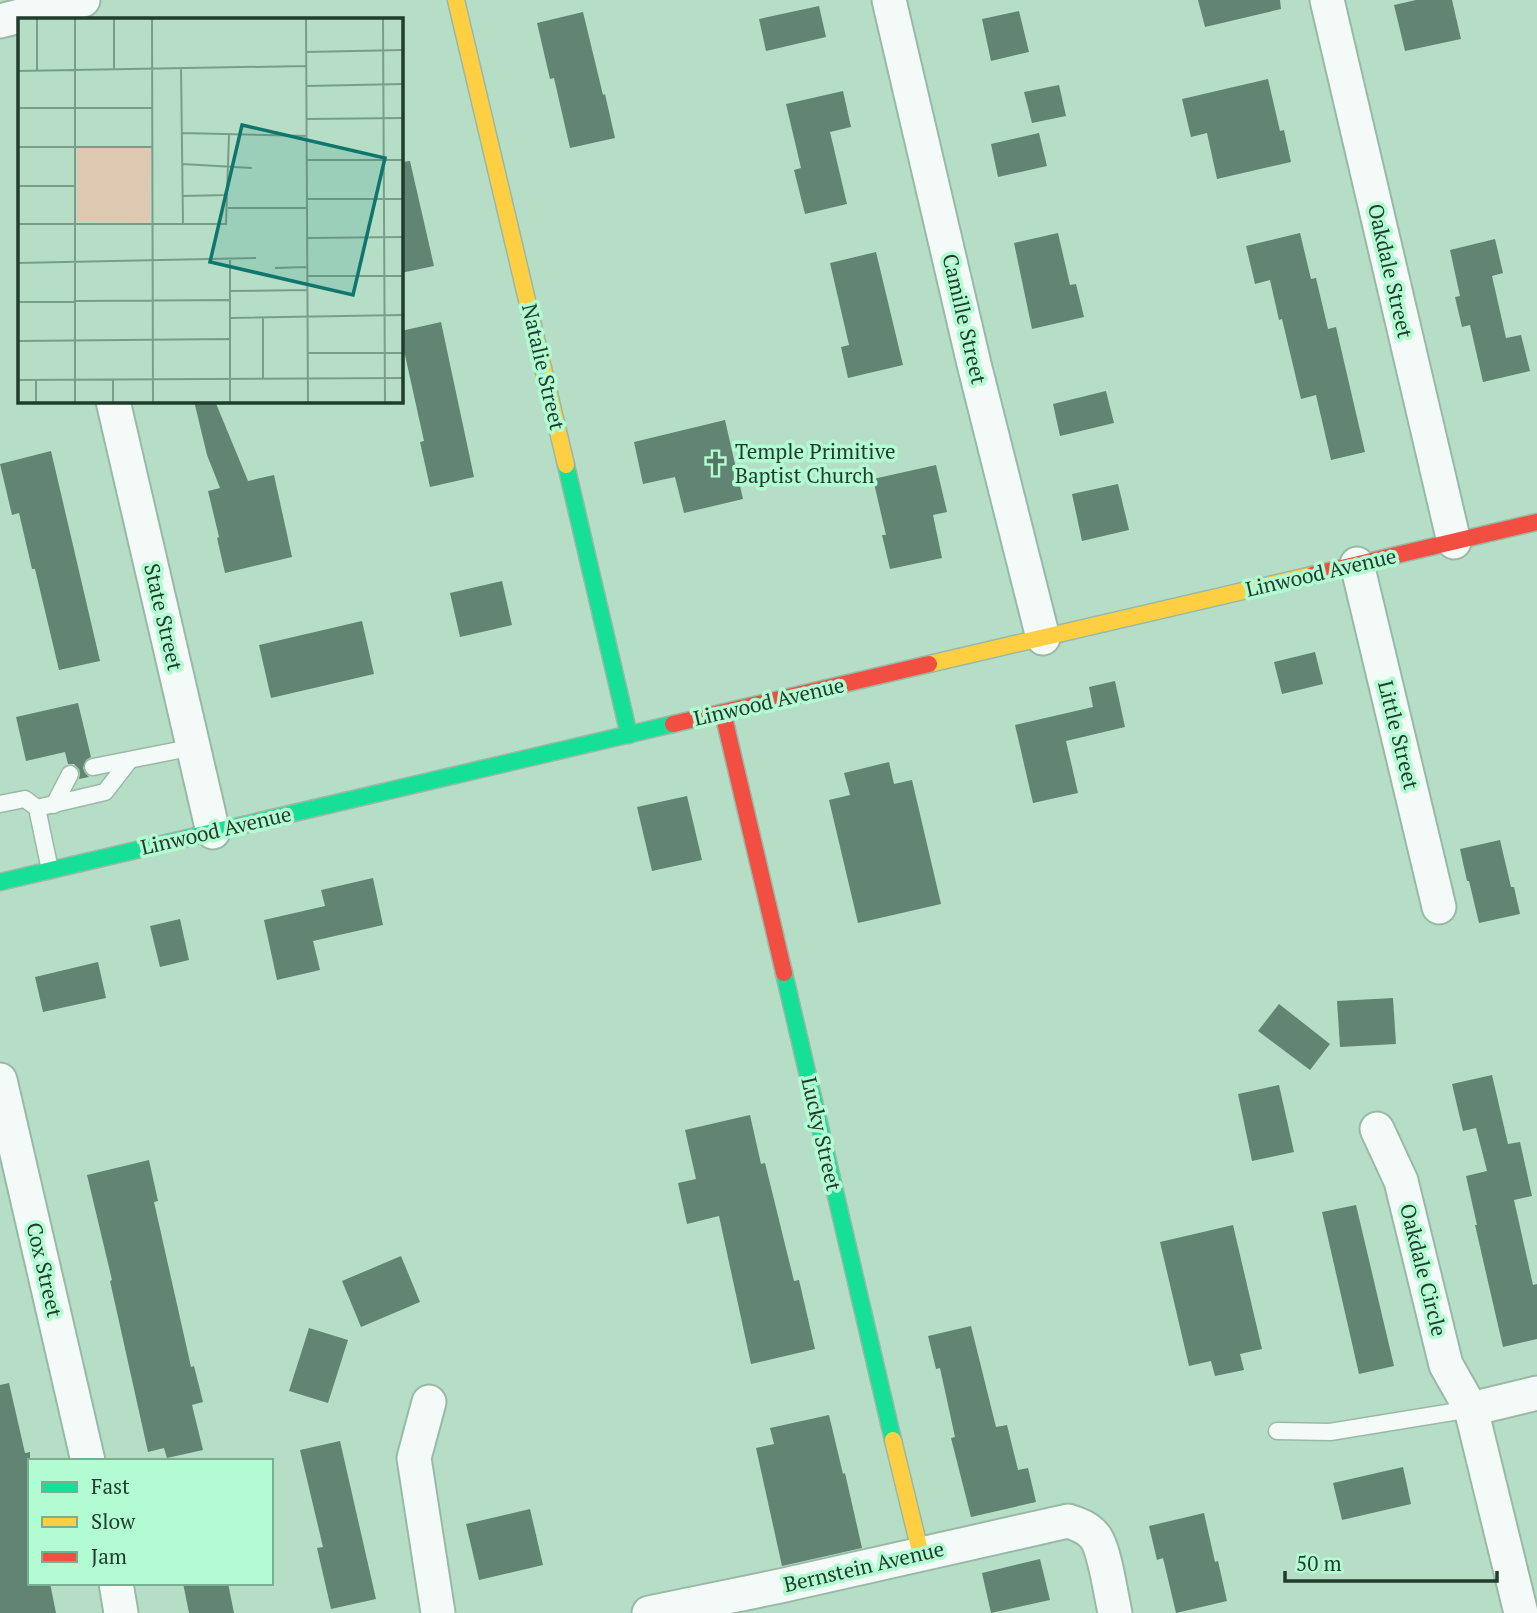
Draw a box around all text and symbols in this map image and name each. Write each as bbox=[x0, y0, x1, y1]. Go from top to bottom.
inset map bbox=[18, 18, 402, 402]
street label: Oakdale Street bbox=[1362, 201, 1420, 341]
street label: Camille Street bbox=[936, 251, 994, 387]
street label: Natalie Street bbox=[516, 301, 572, 433]
place label: Temple Primitive Baptist Church bbox=[735, 437, 896, 489]
church icon: Temple Primitive Baptist Church bbox=[701, 450, 729, 478]
street label: Linwood Avenue bbox=[1243, 541, 1399, 603]
street label: State Street bbox=[138, 560, 190, 673]
street label: Linwood Avenue bbox=[691, 670, 847, 732]
street label: Little Street bbox=[1372, 677, 1426, 792]
street label: Linwood Avenue bbox=[138, 799, 294, 861]
street label: Lucky Street bbox=[795, 1074, 849, 1194]
street label: Oakdale Circle bbox=[1394, 1200, 1454, 1339]
street label: Cox Street bbox=[20, 1220, 70, 1320]
legend bbox=[28, 1459, 273, 1585]
text: Fast bbox=[91, 1472, 130, 1500]
text: Slow bbox=[91, 1507, 136, 1535]
street label: Bernstein Avenue bbox=[781, 1534, 947, 1598]
scale bar bbox=[1285, 1540, 1497, 1584]
text: Jam bbox=[91, 1542, 127, 1570]
text: 50 m bbox=[1296, 1549, 1342, 1577]

